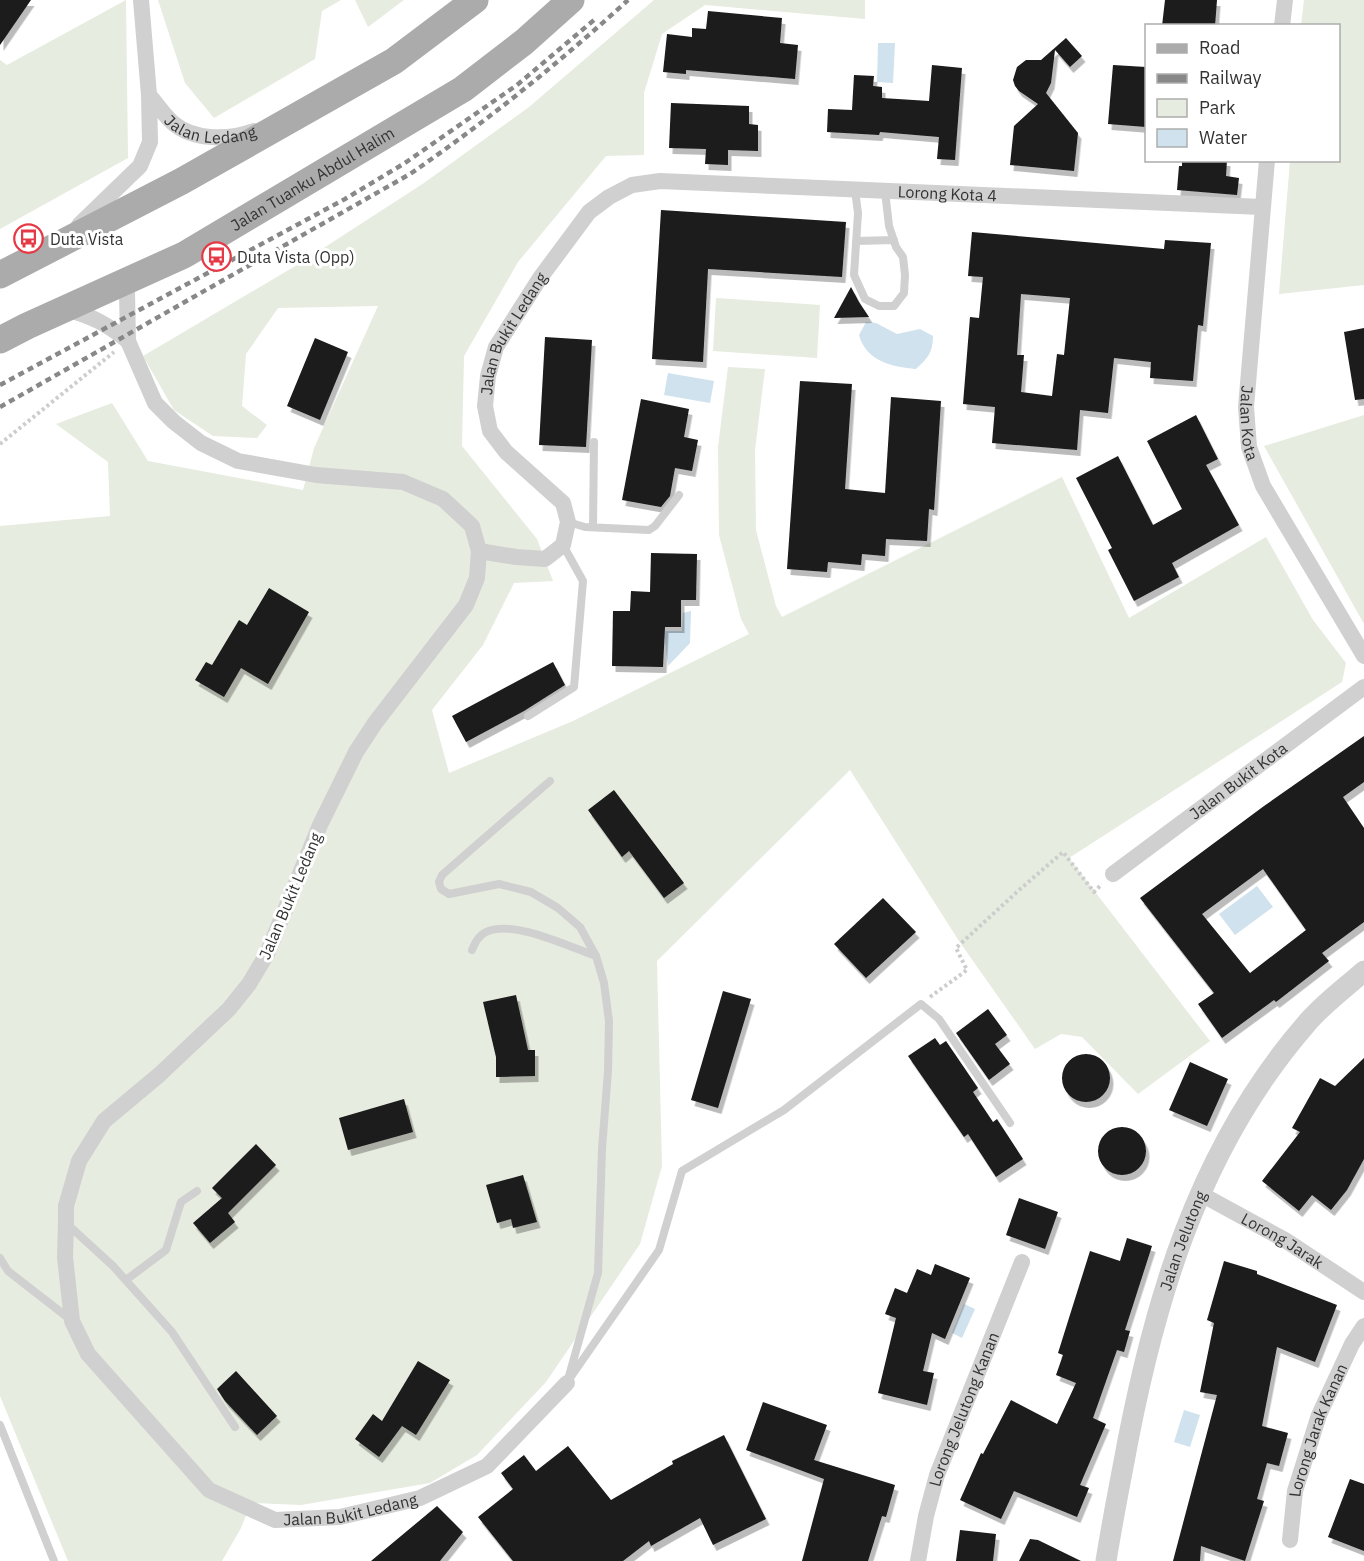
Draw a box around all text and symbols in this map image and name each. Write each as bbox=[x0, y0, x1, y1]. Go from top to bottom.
legend bbox=[1145, 24, 1340, 162]
text: Road bbox=[1199, 36, 1240, 59]
text: Railway bbox=[1199, 66, 1261, 89]
text: Park bbox=[1199, 96, 1236, 119]
street label: Jalan Ledang bbox=[160, 110, 259, 147]
street label: Jalan Tuanku Abdul Halim bbox=[227, 122, 398, 235]
text: Water bbox=[1199, 126, 1248, 149]
street label: Lorong Kota 4 bbox=[897, 181, 997, 206]
bus stop icon: Duta Vista bbox=[13, 223, 45, 255]
place label: Duta Vista bbox=[50, 229, 124, 249]
bus stop icon: Duta Vista (Opp) bbox=[200, 241, 232, 273]
place label: Duta Vista (Opp) bbox=[237, 247, 355, 267]
street label: Jalan Bukit Ledang bbox=[476, 268, 551, 396]
street label: Jalan Kota bbox=[1236, 385, 1263, 464]
street label: Jalan Bukit Kota bbox=[1185, 738, 1291, 824]
street label: Jalan Bukit Ledang bbox=[254, 829, 326, 962]
street label: Jalan Jelutong bbox=[1155, 1187, 1211, 1293]
street label: Lorong Jarak bbox=[1238, 1208, 1328, 1273]
street label: Lorong Jelutong Kanan bbox=[924, 1329, 1003, 1489]
street label: Lorong Jarak Kanan bbox=[1284, 1360, 1352, 1498]
street label: Jalan Bukit Ledang bbox=[283, 1489, 420, 1530]

